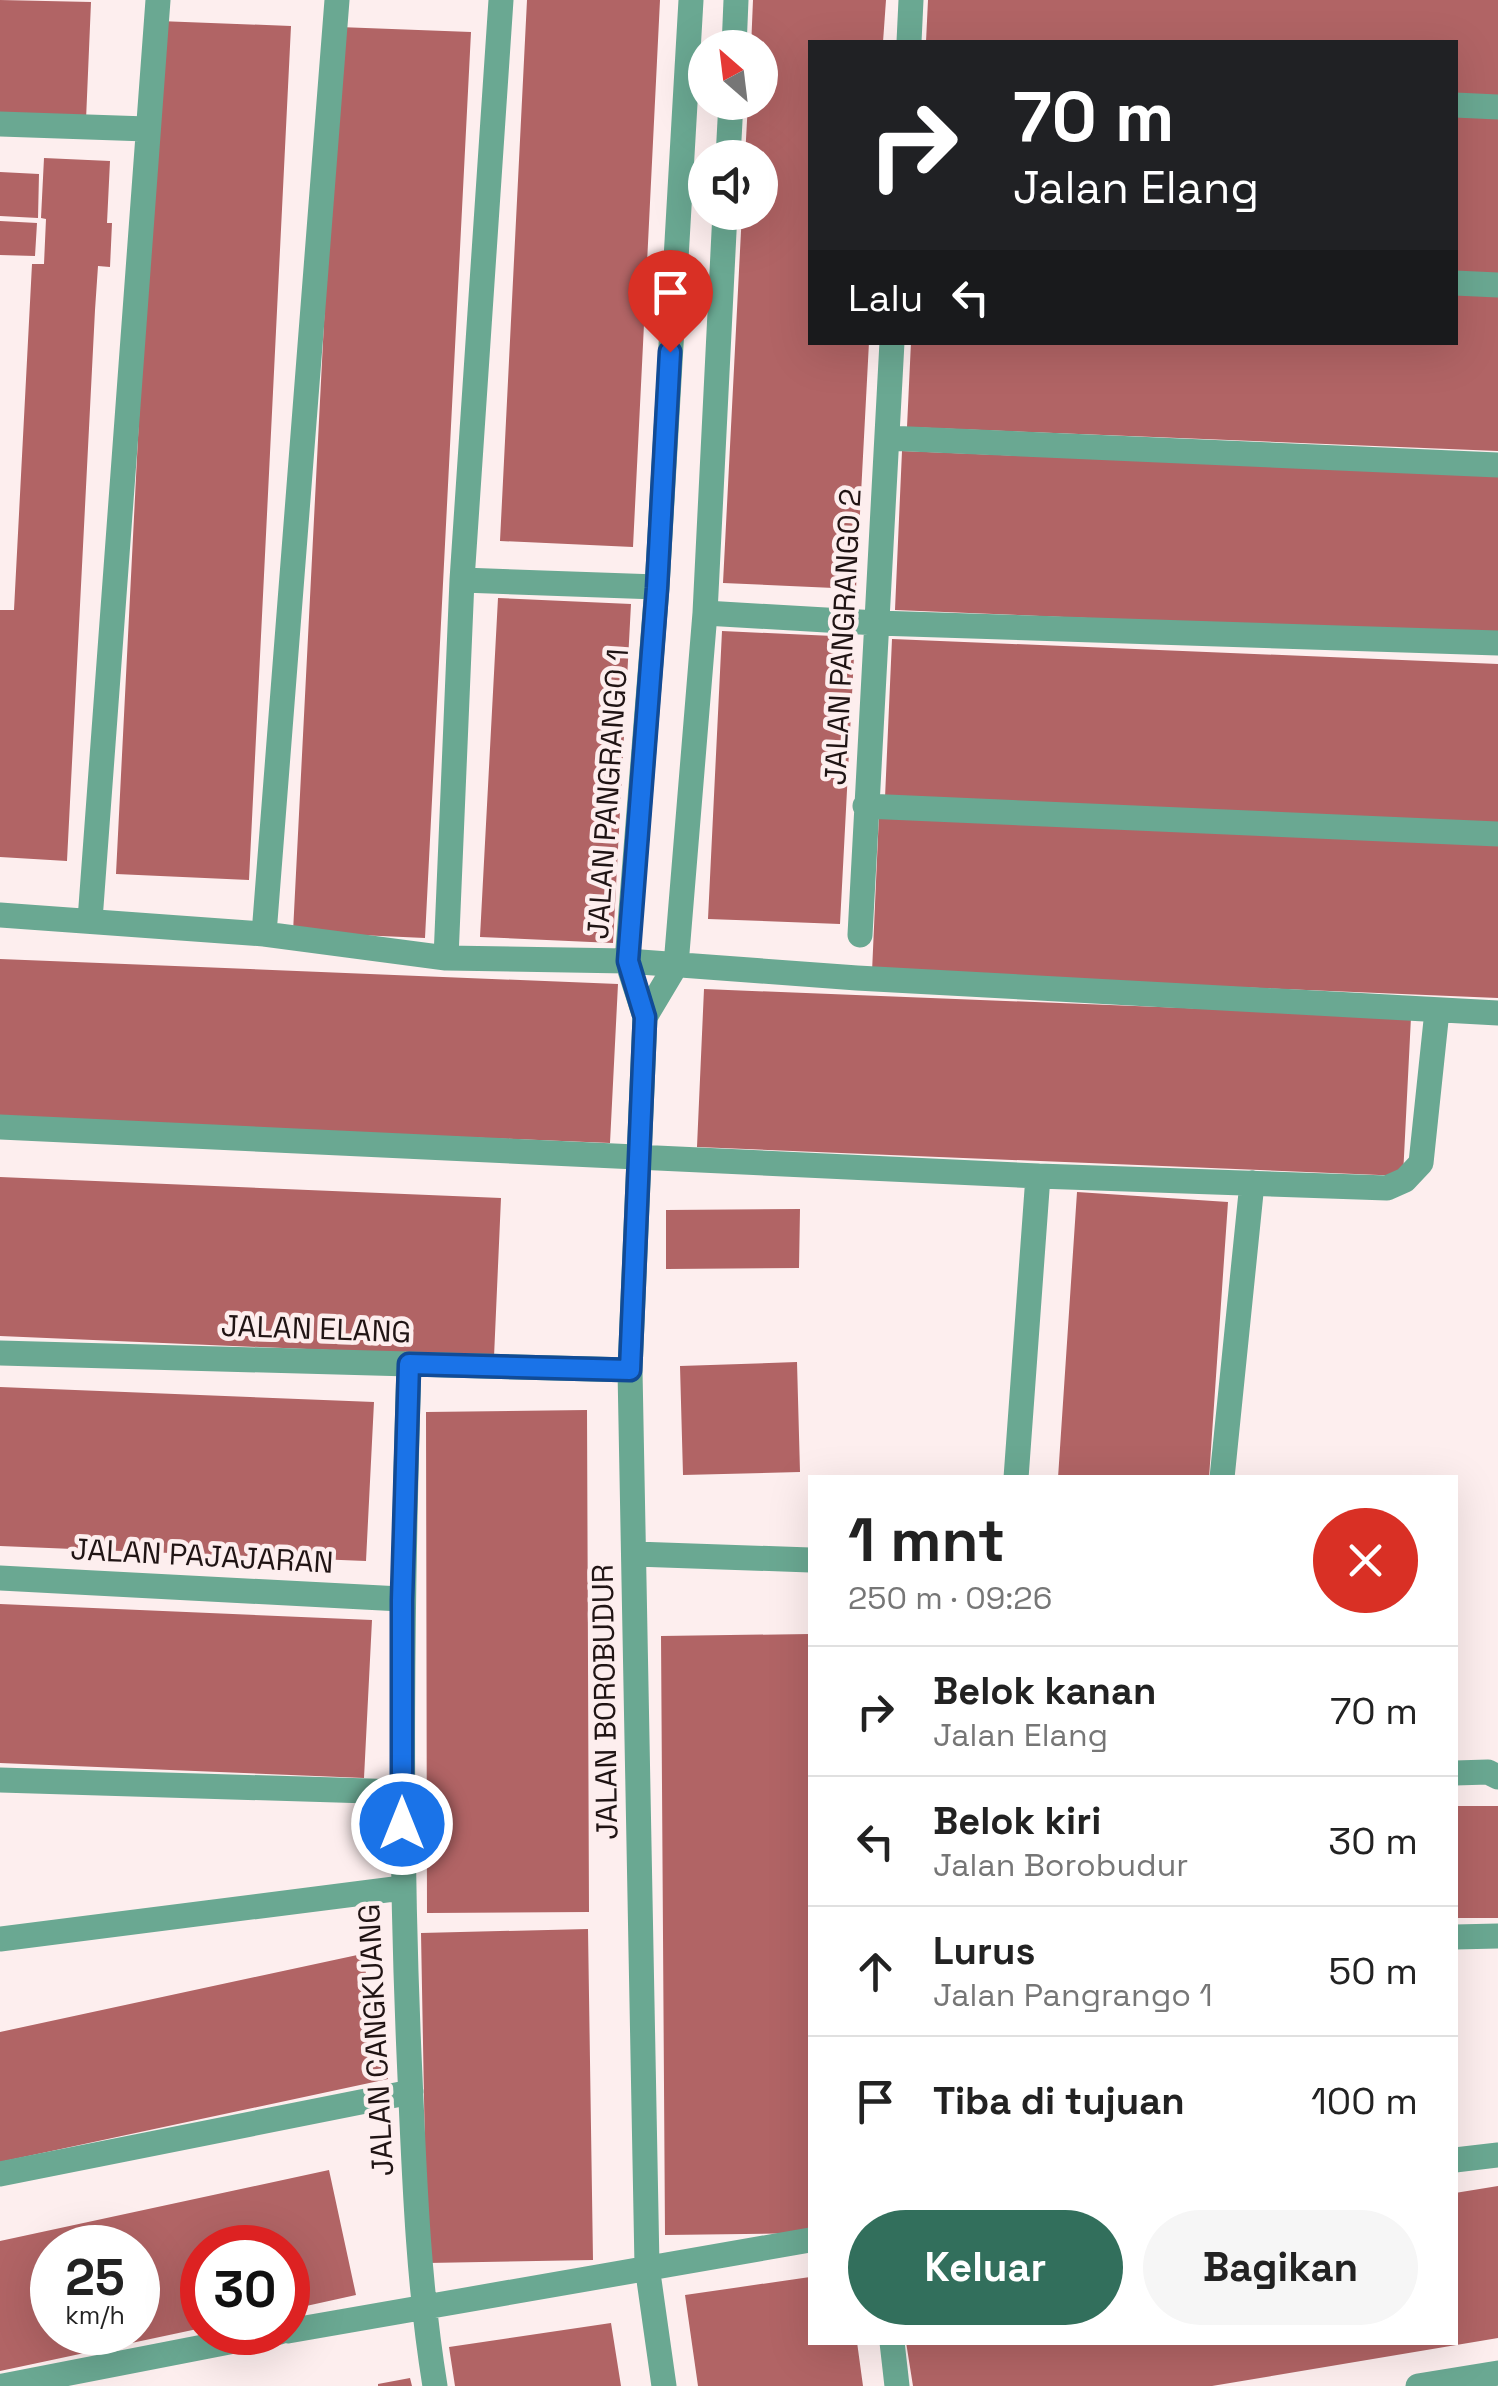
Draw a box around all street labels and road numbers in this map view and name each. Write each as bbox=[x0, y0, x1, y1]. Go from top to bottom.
street label: JALAN PANGRANGO 2 bbox=[815, 488, 870, 786]
street label: JALAN PANGRANGO 1 bbox=[578, 647, 637, 941]
street label: JALAN ELANG bbox=[220, 1306, 412, 1351]
street label: JALAN PAJAJARAN bbox=[70, 1529, 334, 1582]
street label: JALAN BOROBUDUR bbox=[583, 1564, 626, 1840]
street label: JALAN CANGKUANG bbox=[349, 1903, 402, 2177]

